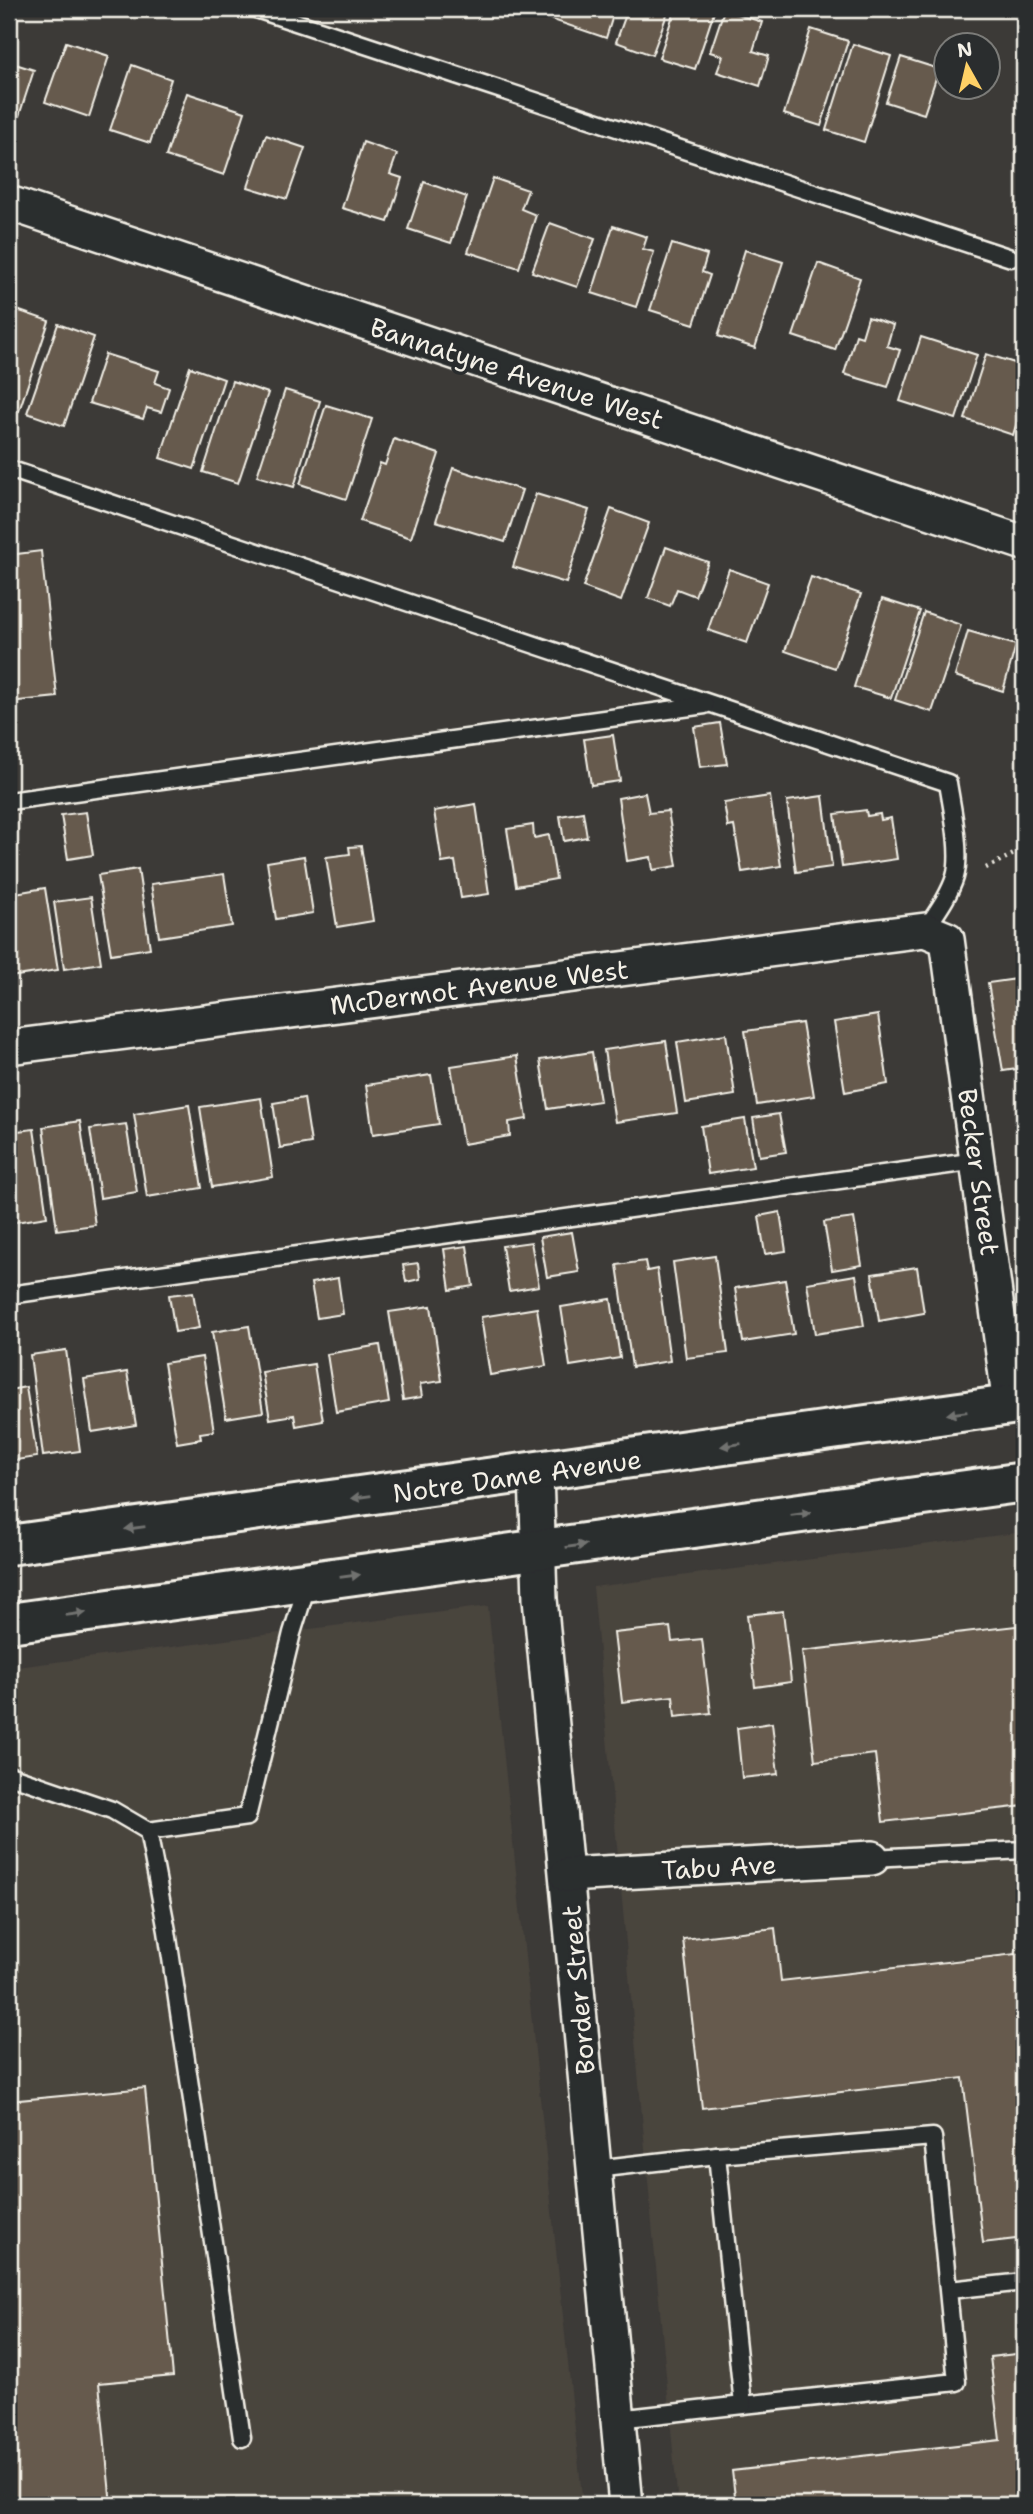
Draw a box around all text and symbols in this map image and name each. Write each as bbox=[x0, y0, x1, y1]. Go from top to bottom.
north arrow bbox=[932, 32, 1002, 102]
text: N bbox=[956, 36, 974, 63]
street label: Bannatyne Avenue West bbox=[366, 309, 668, 437]
street label: McDermot Avenue West bbox=[328, 951, 630, 1023]
street label: Becker Street bbox=[950, 1086, 1008, 1258]
one-way arrow bbox=[946, 1408, 968, 1419]
one-way arrow bbox=[720, 1440, 742, 1451]
street label: Notre Dame Avenue bbox=[390, 1441, 644, 1511]
one-way arrow bbox=[349, 1492, 371, 1503]
one-way arrow bbox=[790, 1508, 812, 1519]
one-way arrow bbox=[124, 1522, 146, 1533]
one-way arrow bbox=[565, 1540, 587, 1551]
one-way arrow bbox=[339, 1571, 361, 1582]
one-way arrow bbox=[66, 1608, 88, 1619]
street label: Tabu Ave bbox=[661, 1847, 777, 1887]
street label: Border Street bbox=[553, 1904, 603, 2076]

